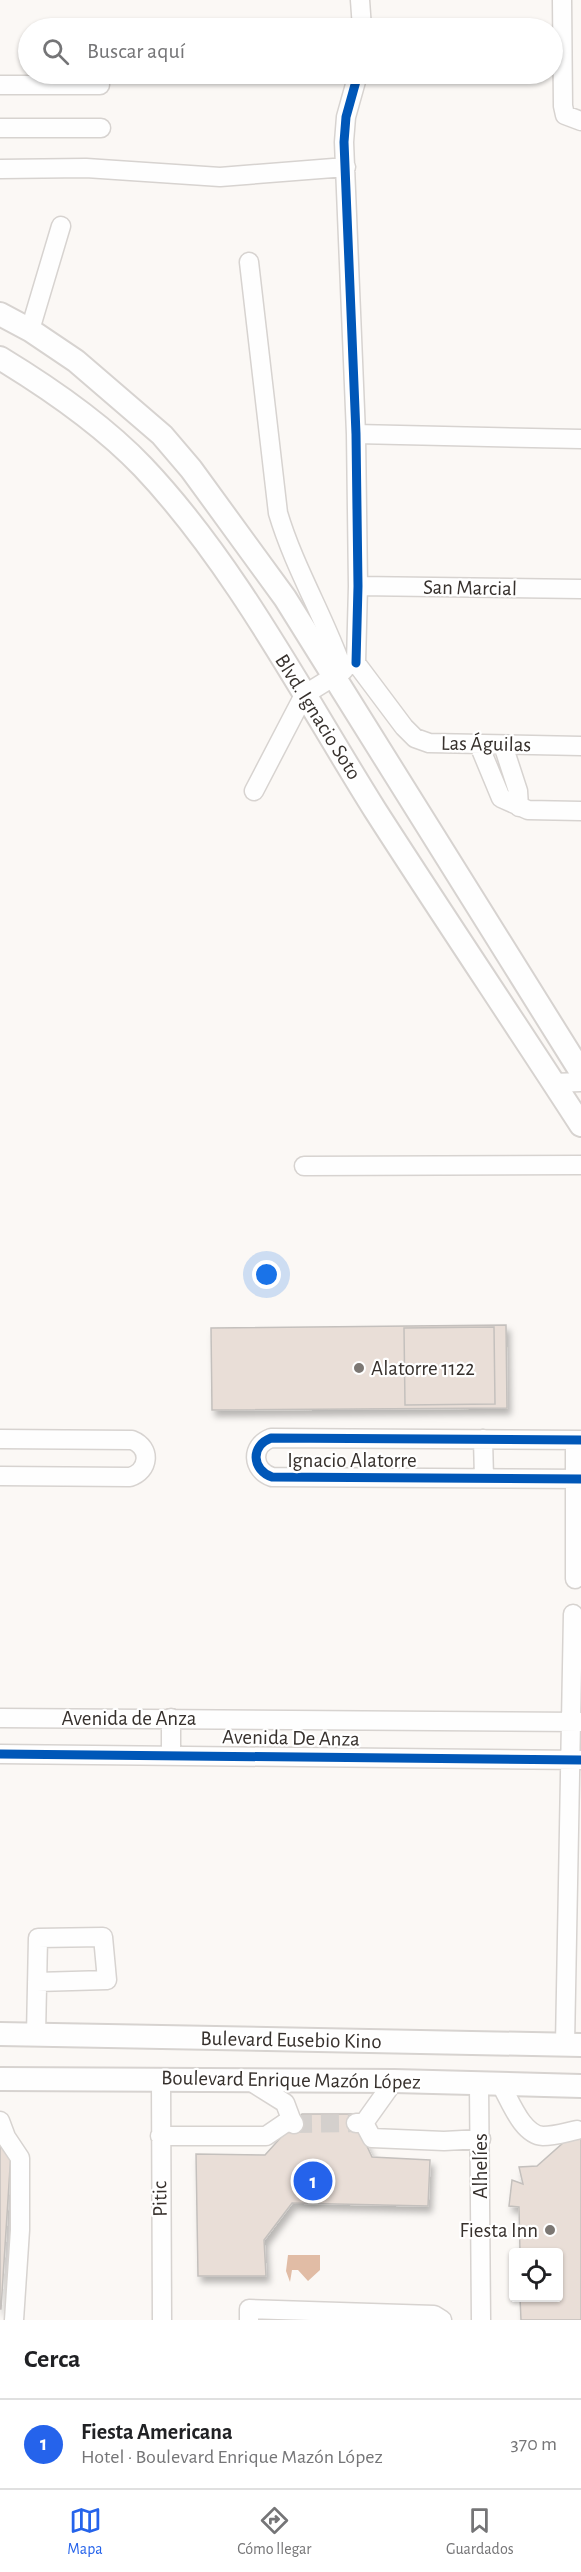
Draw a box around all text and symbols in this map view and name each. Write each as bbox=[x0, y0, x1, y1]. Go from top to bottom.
search box bbox=[18, 18, 563, 84]
icon: search bbox=[39, 35, 72, 68]
text: Buscar aquí bbox=[87, 40, 185, 62]
street label: San Marcial bbox=[423, 577, 517, 599]
street label: Blvd. Ignacio Soto bbox=[271, 651, 365, 783]
street label: Las Águilas bbox=[441, 731, 531, 755]
your location bbox=[252, 1260, 281, 1289]
place label: Alatorre 1122 bbox=[371, 1358, 475, 1379]
marker: Alatorre 1122 bbox=[352, 1361, 366, 1375]
street label: Ignacio Alatorre bbox=[287, 1450, 417, 1471]
street label: Avenida de Anza bbox=[61, 1708, 197, 1729]
street label: Avenida De Anza bbox=[222, 1726, 360, 1750]
street label: Bulevard Eusebio Kino bbox=[200, 2028, 382, 2052]
street label: Boulevard Enrique Mazón López bbox=[161, 2067, 421, 2093]
street label: Alhelíes bbox=[470, 2133, 491, 2199]
pin: 1 bbox=[294, 2158, 332, 2204]
street label: Pitic bbox=[149, 2181, 171, 2217]
place label: Fiesta Inn bbox=[460, 2220, 538, 2241]
marker: Fiesta Inn bbox=[543, 2223, 557, 2237]
map controls bbox=[509, 2248, 563, 2302]
button: locate bbox=[509, 2248, 563, 2302]
text: Cerca bbox=[24, 2346, 81, 2372]
text: Fiesta Americana bbox=[81, 2421, 232, 2443]
text: 1 bbox=[40, 2434, 47, 2454]
text: 370 m bbox=[511, 2434, 557, 2454]
text: Hotel · Boulevard Enrique Mazón López bbox=[81, 2447, 383, 2467]
tab: Mapa bbox=[67, 2504, 103, 2559]
tab: Cómo llegar bbox=[237, 2504, 311, 2559]
tab: Guardados bbox=[446, 2504, 514, 2559]

